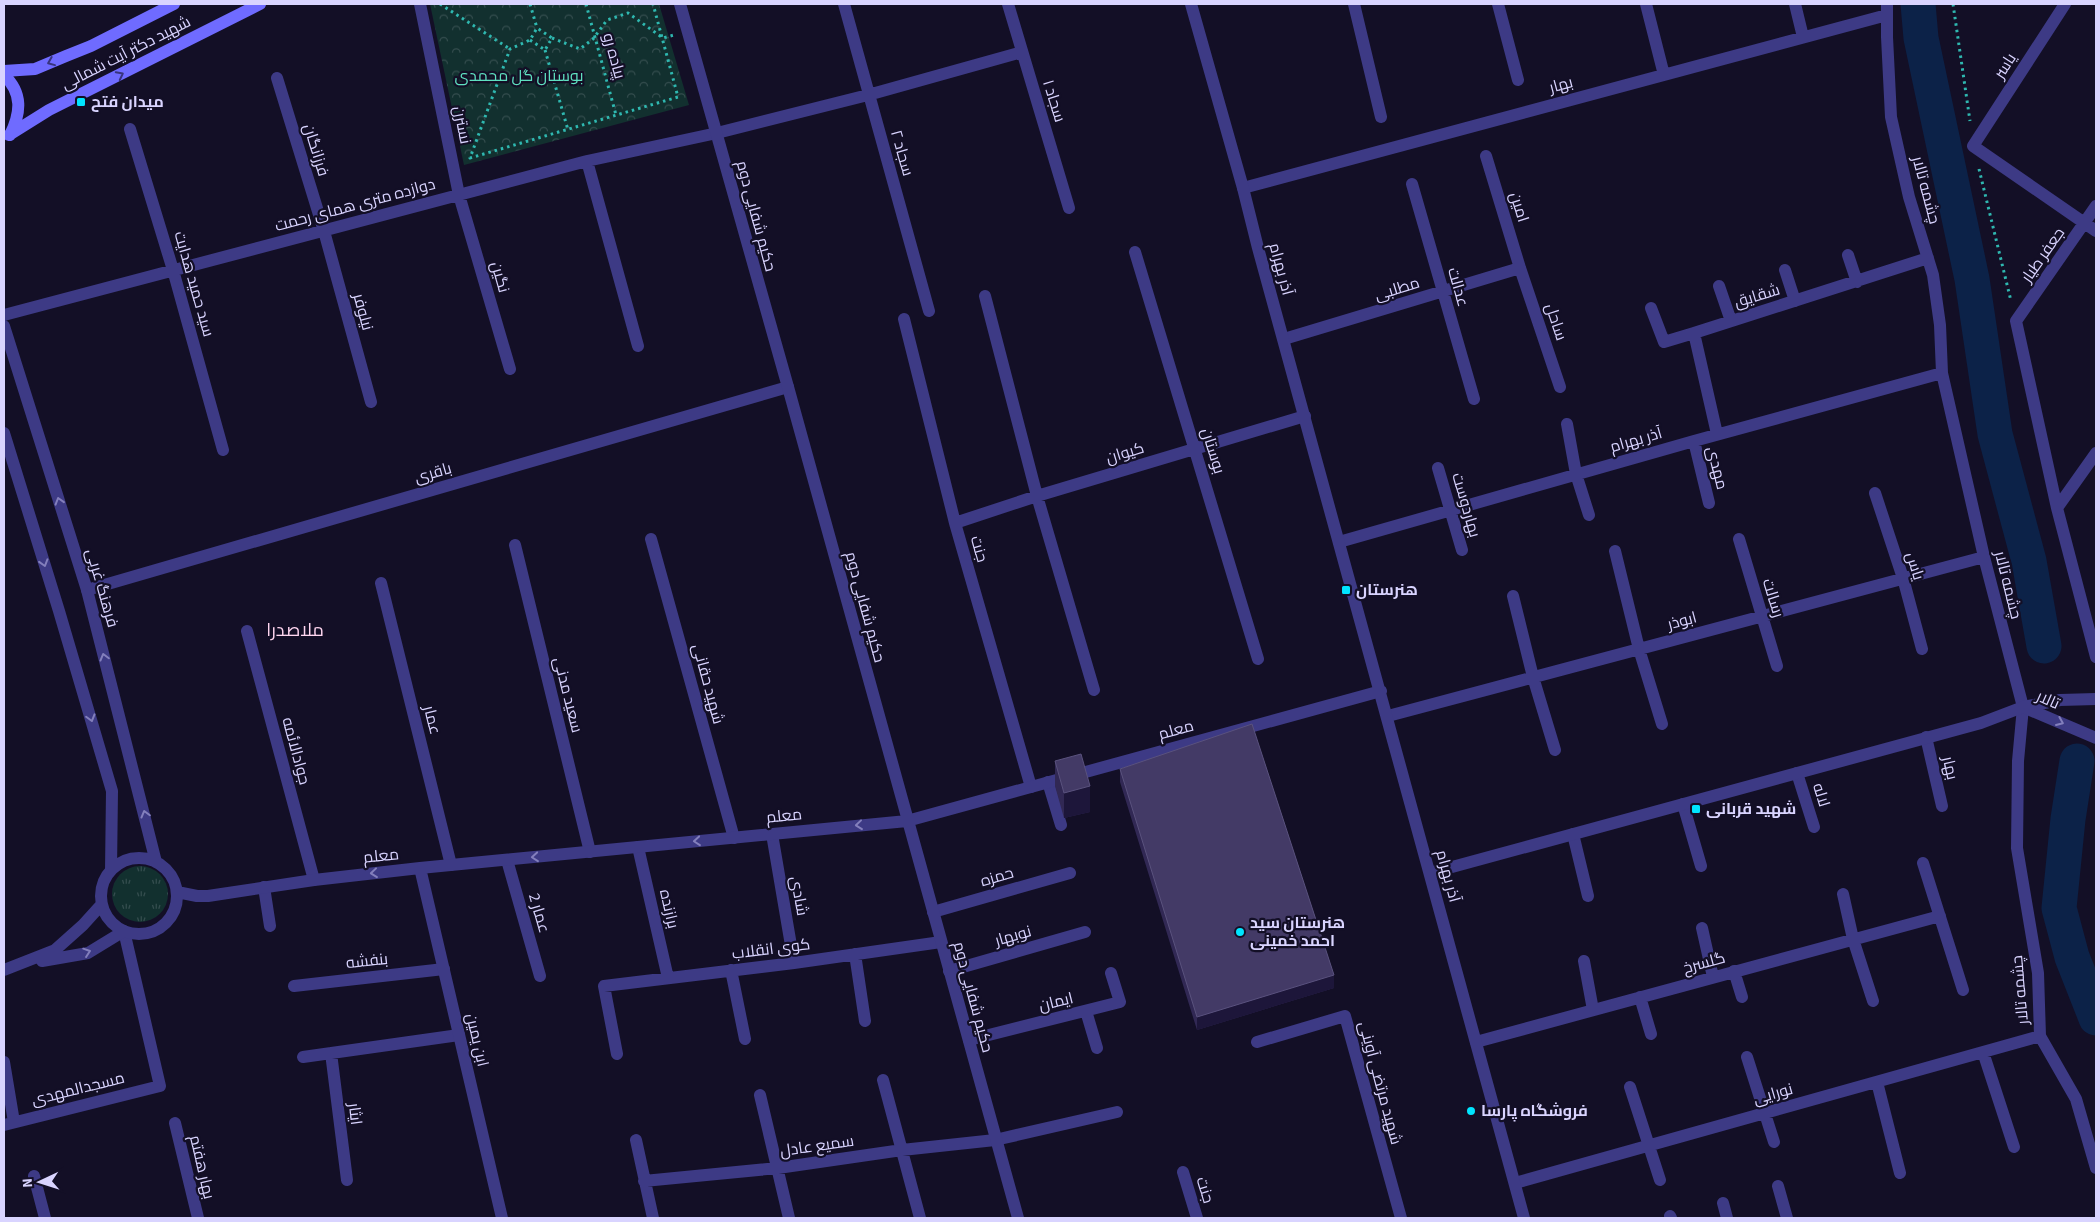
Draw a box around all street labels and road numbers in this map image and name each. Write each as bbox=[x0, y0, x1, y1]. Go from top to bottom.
street label: شهید دکتر آیت شمالی bbox=[57, 11, 195, 95]
street label: پیاده رو bbox=[597, 30, 631, 82]
street label: یاسر bbox=[1988, 48, 2022, 84]
street label: بهار bbox=[1546, 71, 1575, 99]
street label: سجاد ۱ bbox=[1037, 77, 1071, 125]
street label: نسترن bbox=[448, 104, 476, 146]
street label: فرزانگان bbox=[298, 121, 334, 179]
street label: سجاد ۲ bbox=[885, 127, 919, 179]
street label: چشمه تالار bbox=[1906, 153, 1946, 226]
street label: حکیم شفایی دوم bbox=[731, 158, 781, 274]
street label: دوازده متری همای رحمت bbox=[272, 173, 438, 237]
street label: امین bbox=[1504, 189, 1534, 225]
street label: جعفر طیار bbox=[2015, 223, 2070, 288]
street label: سید حمید هدایت bbox=[168, 229, 220, 339]
street label: آذر بهرام bbox=[1263, 240, 1299, 298]
street label: نگین bbox=[485, 259, 515, 295]
street label: عدالت bbox=[1442, 265, 1474, 309]
street label: مطلبی bbox=[1372, 272, 1422, 306]
street label: شقایق bbox=[1731, 279, 1783, 313]
street label: نیلوفر bbox=[347, 290, 378, 333]
street label: ساحل bbox=[1540, 301, 1572, 343]
street label: آذر بهرام bbox=[1607, 422, 1665, 458]
street label: بوستان bbox=[1196, 425, 1230, 477]
street label: کیوان bbox=[1103, 437, 1147, 469]
street label: مهدی bbox=[1701, 444, 1733, 492]
street label: باقری bbox=[412, 457, 454, 489]
street label: بهاردوست bbox=[1446, 470, 1486, 540]
street label: جنت bbox=[965, 533, 993, 565]
street label: فرهنگ غربی bbox=[80, 546, 124, 630]
street label: چشمه تالار bbox=[1989, 548, 2027, 621]
street label: حکیم شفایی دوم bbox=[840, 549, 890, 665]
street label: یاس bbox=[1900, 549, 1930, 583]
street label: رسالت bbox=[1757, 576, 1789, 620]
street label: ابوذر bbox=[1664, 607, 1699, 636]
street label: شهید حقانی bbox=[687, 641, 729, 727]
street label: سعید مدنی bbox=[548, 655, 588, 735]
street label: تالار bbox=[2032, 685, 2064, 715]
street label: عمار bbox=[418, 702, 446, 737]
street label: جوادالائمه bbox=[276, 715, 316, 787]
street label: معلم bbox=[1156, 715, 1196, 745]
street label: بهار bbox=[1936, 753, 1963, 782]
street label: لاله bbox=[1807, 780, 1835, 810]
street label: معلم bbox=[765, 803, 803, 829]
street label: معلم bbox=[362, 843, 400, 869]
street label: آذر بهرام bbox=[1430, 847, 1466, 905]
street label: حمزه bbox=[978, 862, 1016, 892]
street label: شادی bbox=[785, 874, 813, 918]
street label: برازنده bbox=[654, 887, 684, 931]
street label: عمار 2 bbox=[523, 891, 555, 935]
street label: نوبهار bbox=[991, 920, 1034, 952]
street label: کوی انقلاب bbox=[730, 933, 812, 965]
street label: حکیم شفایی دوم bbox=[948, 939, 998, 1055]
street label: گلسرخ bbox=[1680, 947, 1728, 979]
street label: بنفشه bbox=[345, 948, 389, 974]
street label: چشمه تالار bbox=[2006, 954, 2034, 1027]
street label: ایمان bbox=[1036, 987, 1076, 1017]
street label: ابن یمین bbox=[460, 1011, 494, 1069]
street label: شهید مرتضی آوینی bbox=[1353, 1019, 1407, 1147]
street label: مسجدالمهدی bbox=[29, 1067, 127, 1111]
street label: نورایی bbox=[1751, 1078, 1795, 1110]
street label: ایثار bbox=[343, 1101, 367, 1126]
street label: سمیع عادل bbox=[779, 1130, 855, 1162]
street label: بهار هفتم bbox=[184, 1133, 220, 1201]
street label: جنت bbox=[1191, 1174, 1219, 1206]

